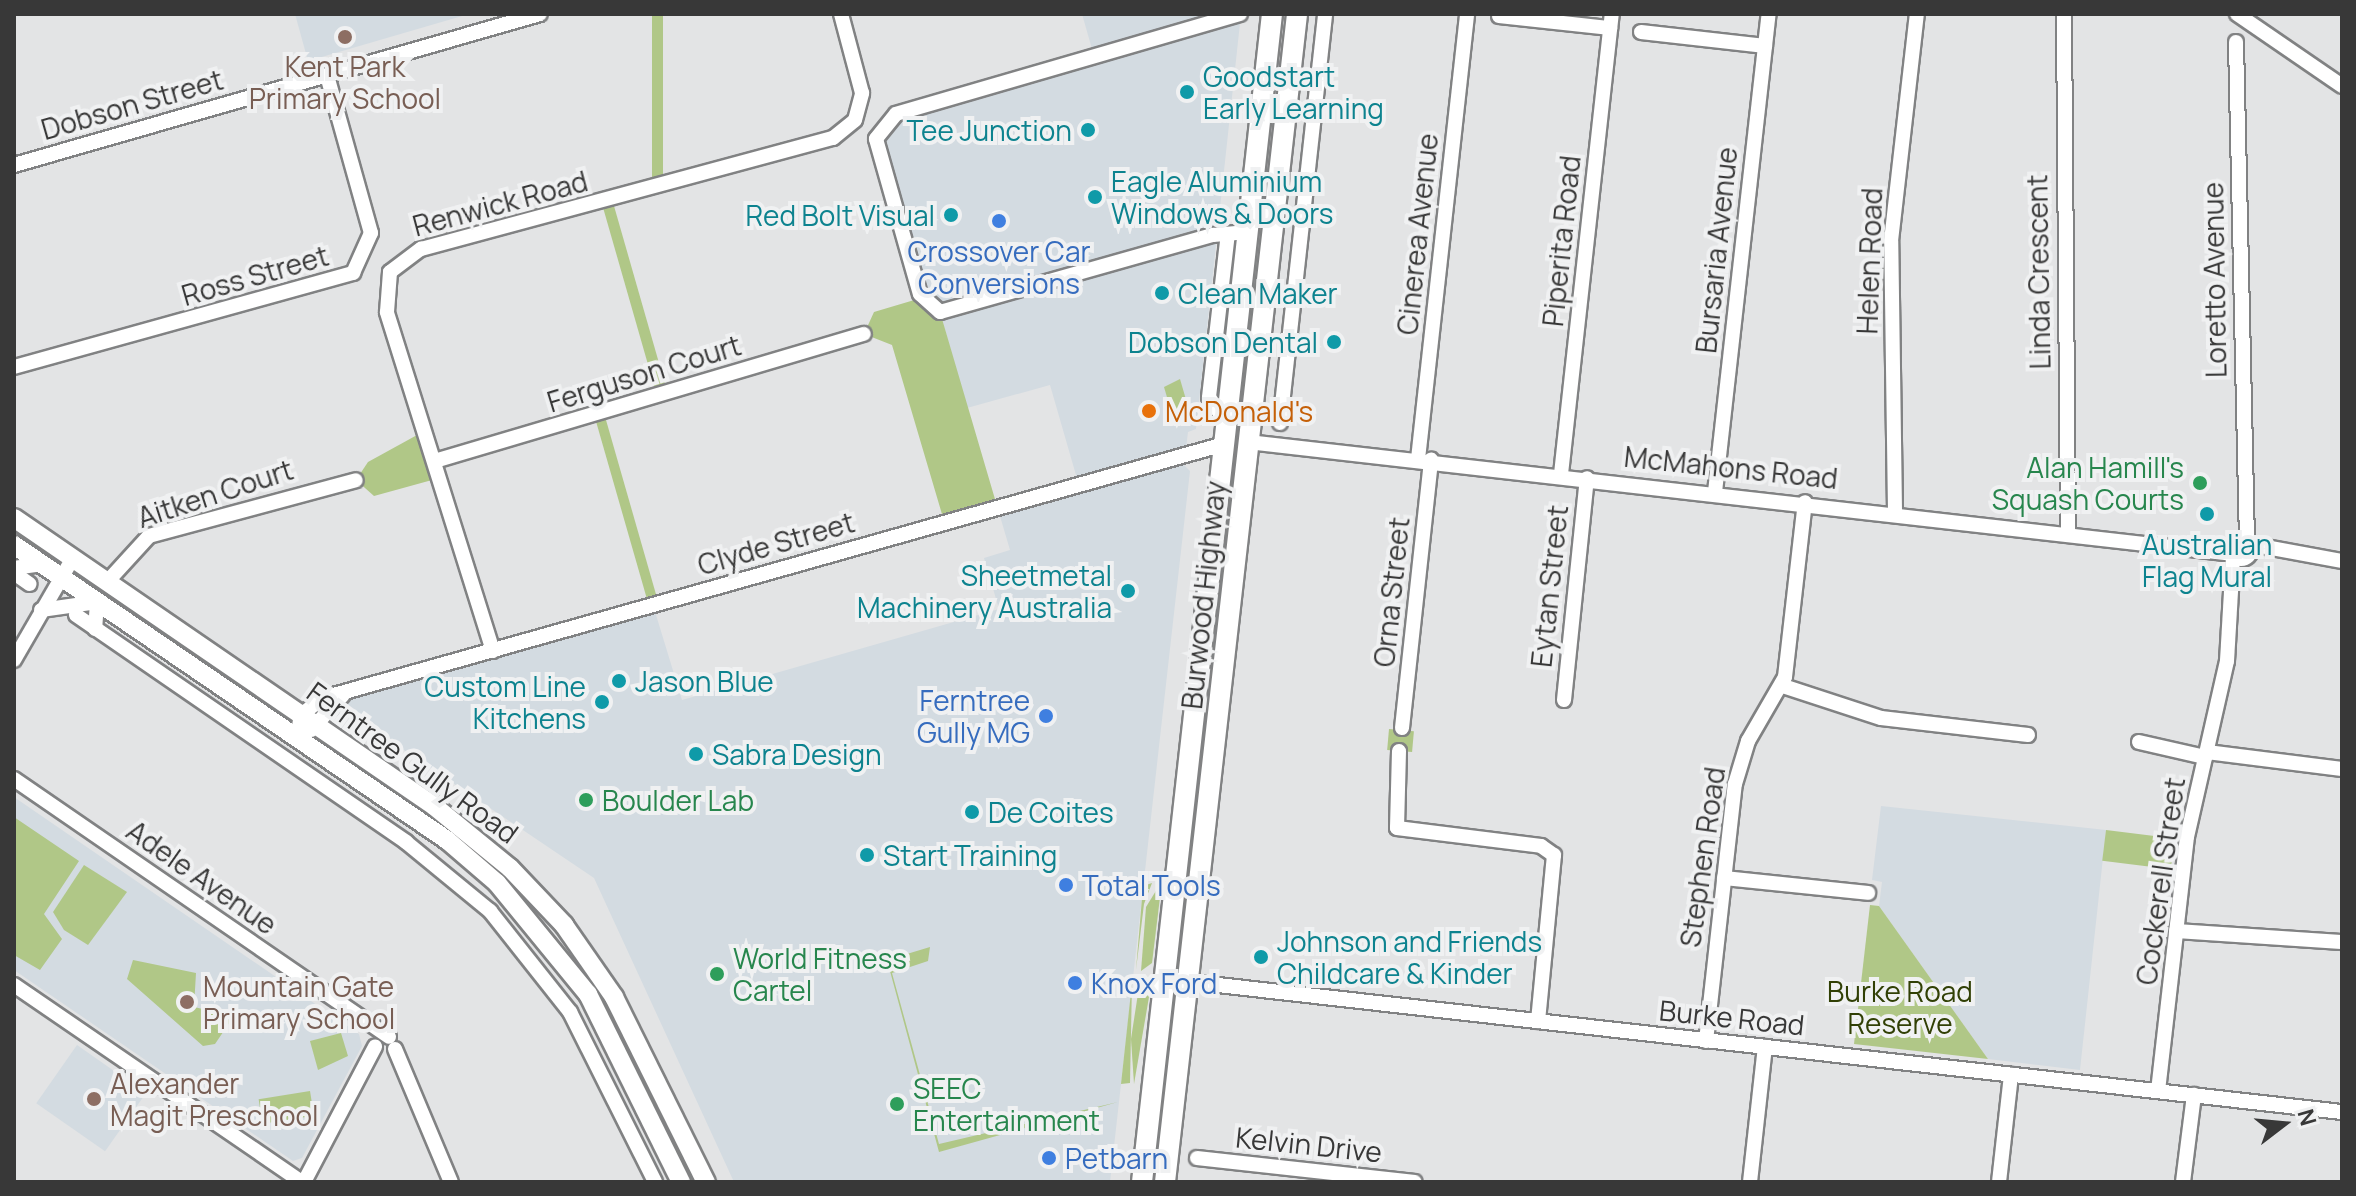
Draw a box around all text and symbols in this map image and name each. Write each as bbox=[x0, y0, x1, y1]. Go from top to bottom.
marker: Kent Park Primary School bbox=[336, 28, 354, 46]
place label: Kent Park Primary School bbox=[249, 49, 441, 115]
place label: Goodstart Early Learning bbox=[1203, 59, 1384, 125]
street label: Dobson Street bbox=[37, 62, 227, 146]
marker: Goodstart Early Learning bbox=[1178, 83, 1196, 101]
place label: Tee Junction bbox=[907, 113, 1072, 147]
marker: Tee Junction bbox=[1079, 121, 1097, 139]
street label: Cinerea Avenue bbox=[1390, 132, 1444, 336]
street label: Bursaria Avenue bbox=[1688, 145, 1744, 355]
street label: Piperita Road bbox=[1535, 154, 1587, 328]
street label: Renwick Road bbox=[409, 164, 591, 242]
place label: Eagle Aluminium Windows & Doors bbox=[1111, 164, 1334, 230]
street label: Linda Crescent bbox=[2020, 174, 2056, 370]
street label: Loretto Avenue bbox=[2195, 182, 2233, 378]
street label: Helen Road bbox=[1850, 187, 1888, 335]
marker: Eagle Aluminium Windows & Doors bbox=[1086, 188, 1104, 206]
place label: Red Bolt Visual bbox=[745, 198, 935, 232]
marker: Red Bolt Visual bbox=[942, 206, 960, 224]
marker: Crossover Car Conversions bbox=[990, 212, 1008, 230]
place label: Crossover Car Conversions bbox=[907, 234, 1091, 300]
street label: Ross Street bbox=[178, 238, 332, 312]
place label: Clean Maker bbox=[1178, 276, 1338, 310]
marker: Clean Maker bbox=[1153, 284, 1171, 302]
place label: Dobson Dental bbox=[1128, 325, 1318, 359]
street label: Ferguson Court bbox=[543, 328, 745, 418]
marker: Dobson Dental bbox=[1325, 333, 1343, 351]
place label: McDonald's bbox=[1165, 394, 1313, 428]
marker: McDonald's bbox=[1140, 402, 1158, 420]
street label: McMahons Road bbox=[1623, 439, 1839, 495]
place label: Alan Hamill's Squash Courts bbox=[1992, 450, 2184, 516]
street label: Aitken Court bbox=[133, 452, 297, 534]
marker: Alan Hamill's Squash Courts bbox=[2191, 474, 2209, 492]
street label: Burwood Highway bbox=[1174, 479, 1232, 711]
street label: Eytan Street bbox=[1524, 503, 1574, 669]
street label: Clyde Street bbox=[694, 505, 858, 581]
marker: Australian Flag Mural bbox=[2198, 505, 2216, 523]
street label: Orna Street bbox=[1366, 515, 1416, 669]
place label: Australian Flag Mural bbox=[2142, 527, 2272, 593]
place label: Sheetmetal Machinery Australia bbox=[857, 558, 1112, 624]
marker: Sheetmetal Machinery Australia bbox=[1119, 582, 1137, 600]
place label: Jason Blue bbox=[635, 664, 774, 698]
place label: Custom Line Kitchens bbox=[424, 669, 586, 735]
marker: Jason Blue bbox=[610, 672, 628, 690]
street label: Ferntree Gully Road bbox=[301, 674, 525, 850]
place label: Ferntree Gully MG bbox=[917, 683, 1030, 749]
marker: Custom Line Kitchens bbox=[593, 693, 611, 711]
marker: Ferntree Gully MG bbox=[1037, 707, 1055, 725]
place label: Sabra Design bbox=[712, 737, 882, 771]
marker: Sabra Design bbox=[687, 745, 705, 763]
street label: Stephen Road bbox=[1673, 765, 1731, 949]
street label: Cockerell Street bbox=[2129, 775, 2191, 987]
place label: Boulder Lab bbox=[602, 783, 754, 817]
marker: Boulder Lab bbox=[577, 791, 595, 809]
place label: De Coites bbox=[988, 795, 1114, 829]
marker: De Coites bbox=[963, 803, 981, 821]
street label: Adele Avenue bbox=[121, 813, 283, 941]
place label: Start Training bbox=[883, 838, 1057, 872]
marker: Start Training bbox=[858, 846, 876, 864]
place label: Total Tools bbox=[1082, 868, 1221, 902]
marker: Total Tools bbox=[1057, 876, 1075, 894]
place label: Johnson and Friends Childcare & Kinder bbox=[1277, 924, 1542, 990]
place label: World Fitness Cartel bbox=[733, 941, 907, 1007]
marker: Johnson and Friends Childcare & Kinder bbox=[1252, 948, 1270, 966]
marker: World Fitness Cartel bbox=[708, 965, 726, 983]
place label: Knox Ford bbox=[1091, 966, 1217, 1000]
place label: Mountain Gate Primary School bbox=[203, 969, 395, 1035]
marker: Knox Ford bbox=[1066, 974, 1084, 992]
park label: Burke Road Reserve bbox=[1827, 974, 1973, 1040]
marker: Mountain Gate Primary School bbox=[178, 993, 196, 1011]
street label: Burke Road bbox=[1658, 993, 1806, 1041]
place label: Alexander Magit Preschool bbox=[110, 1066, 319, 1132]
place label: SEEC Entertainment bbox=[913, 1071, 1100, 1137]
north arrow bbox=[2244, 1084, 2324, 1164]
marker: Alexander Magit Preschool bbox=[85, 1090, 103, 1108]
marker: SEEC Entertainment bbox=[888, 1095, 906, 1113]
text: N bbox=[2290, 1106, 2324, 1129]
street label: Kelvin Drive bbox=[1234, 1120, 1384, 1168]
place label: Petbarn bbox=[1065, 1141, 1168, 1175]
marker: Petbarn bbox=[1040, 1149, 1058, 1167]

